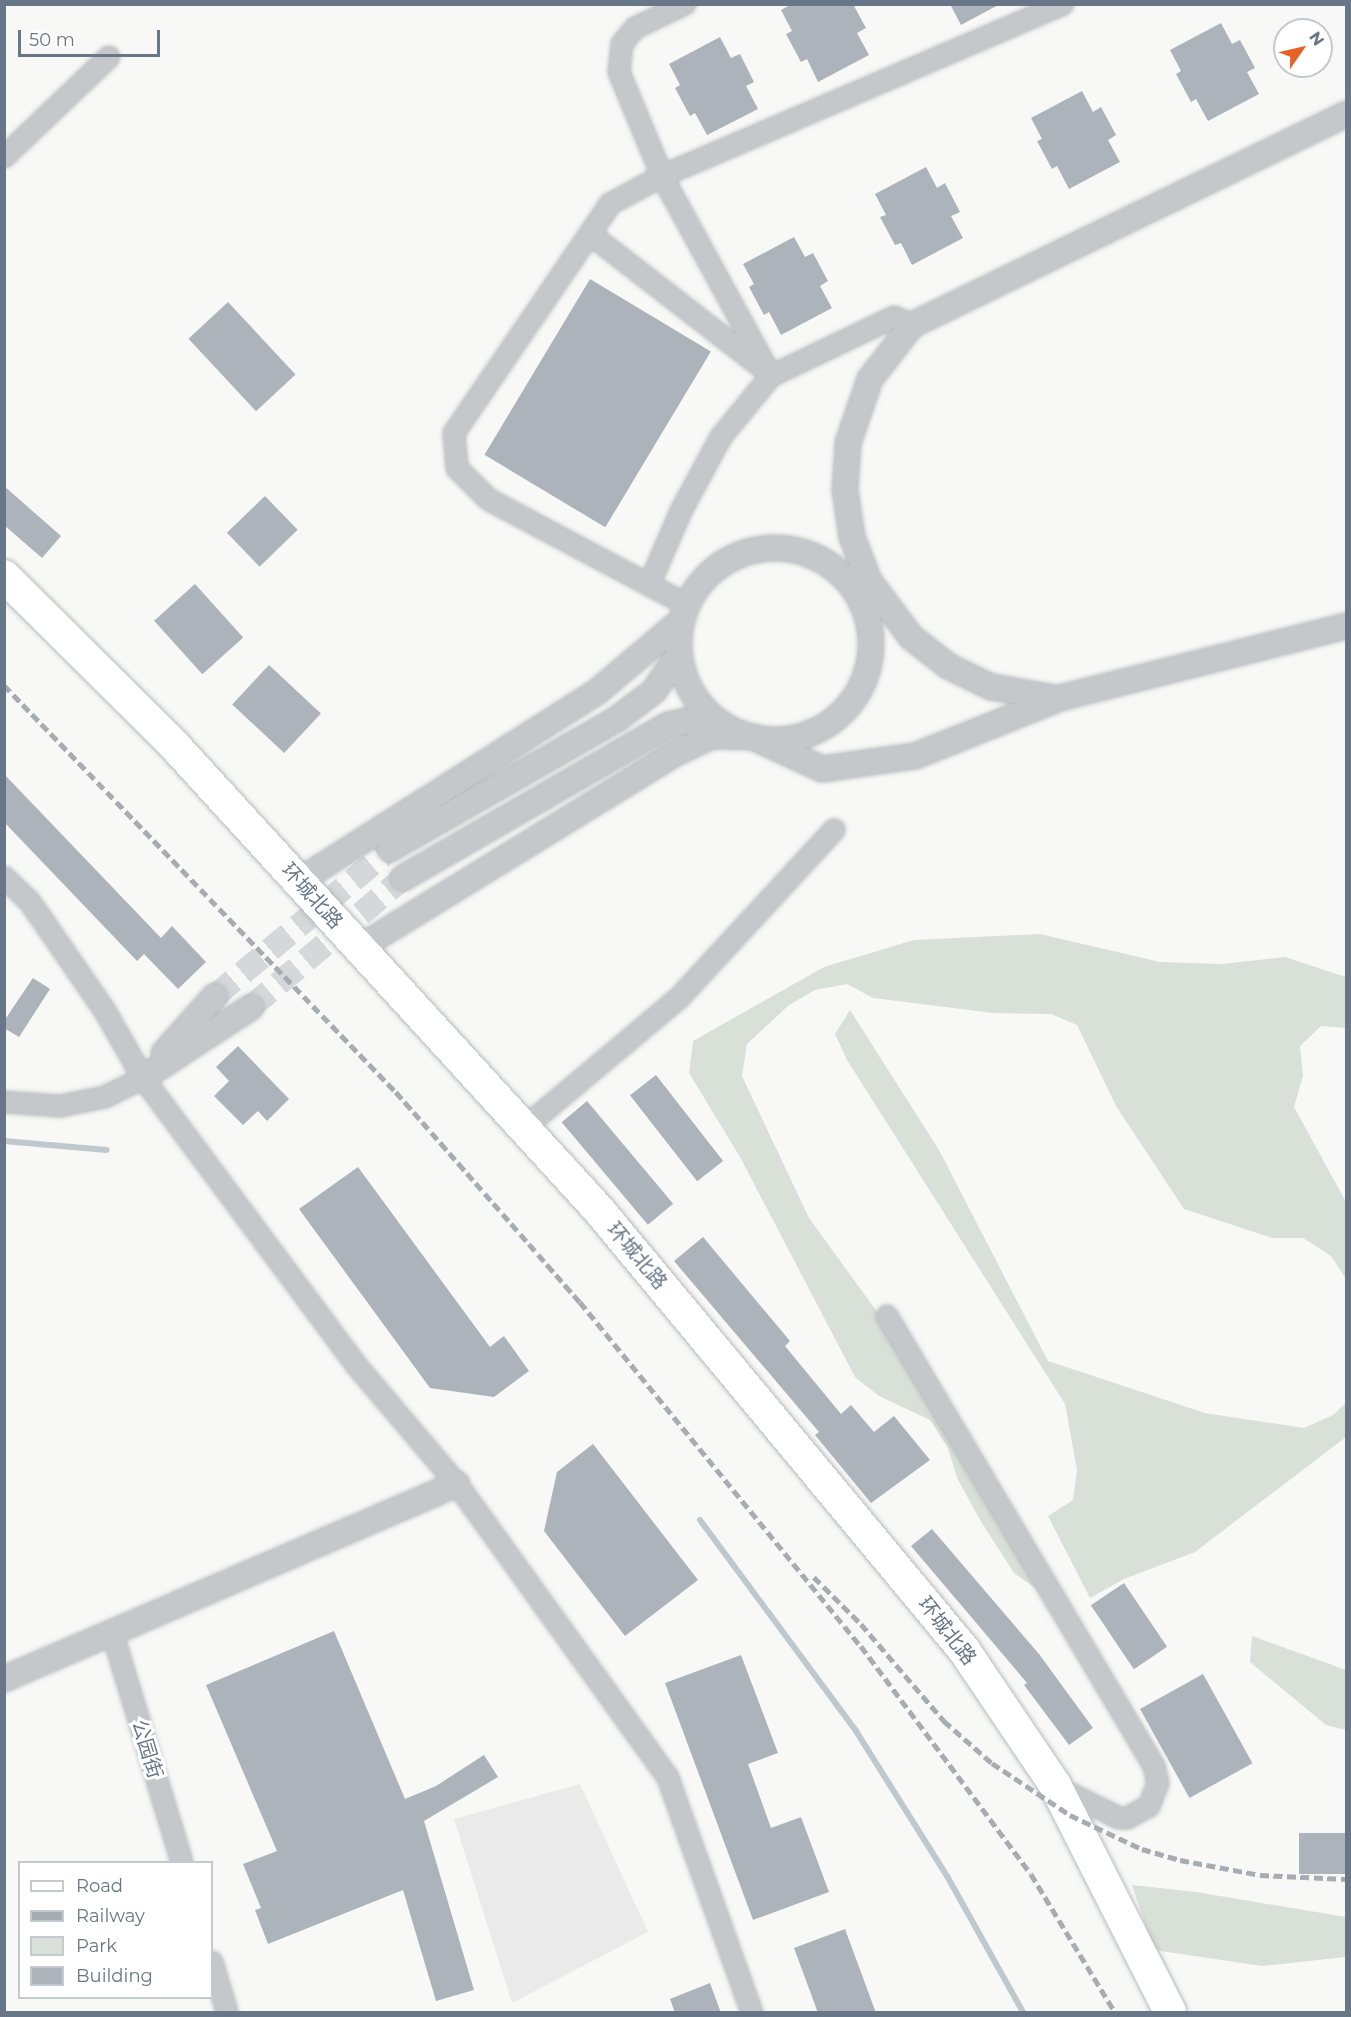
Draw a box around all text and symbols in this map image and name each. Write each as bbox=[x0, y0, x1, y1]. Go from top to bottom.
scale bar bbox=[21, 18, 164, 56]
north arrow bbox=[1273, 18, 1333, 78]
text: N bbox=[1305, 28, 1328, 49]
text: 50 m bbox=[29, 29, 75, 51]
street label: 环城北路 bbox=[276, 858, 348, 934]
street label: 环城北路 bbox=[602, 1218, 672, 1294]
street label: 环城北路 bbox=[913, 1592, 981, 1670]
street label: 公园街 bbox=[127, 1717, 167, 1781]
legend bbox=[18, 1861, 213, 1999]
text: Road bbox=[76, 1875, 123, 1897]
text: Railway bbox=[76, 1905, 145, 1927]
text: Park bbox=[76, 1935, 117, 1957]
text: Building bbox=[76, 1965, 153, 1987]

